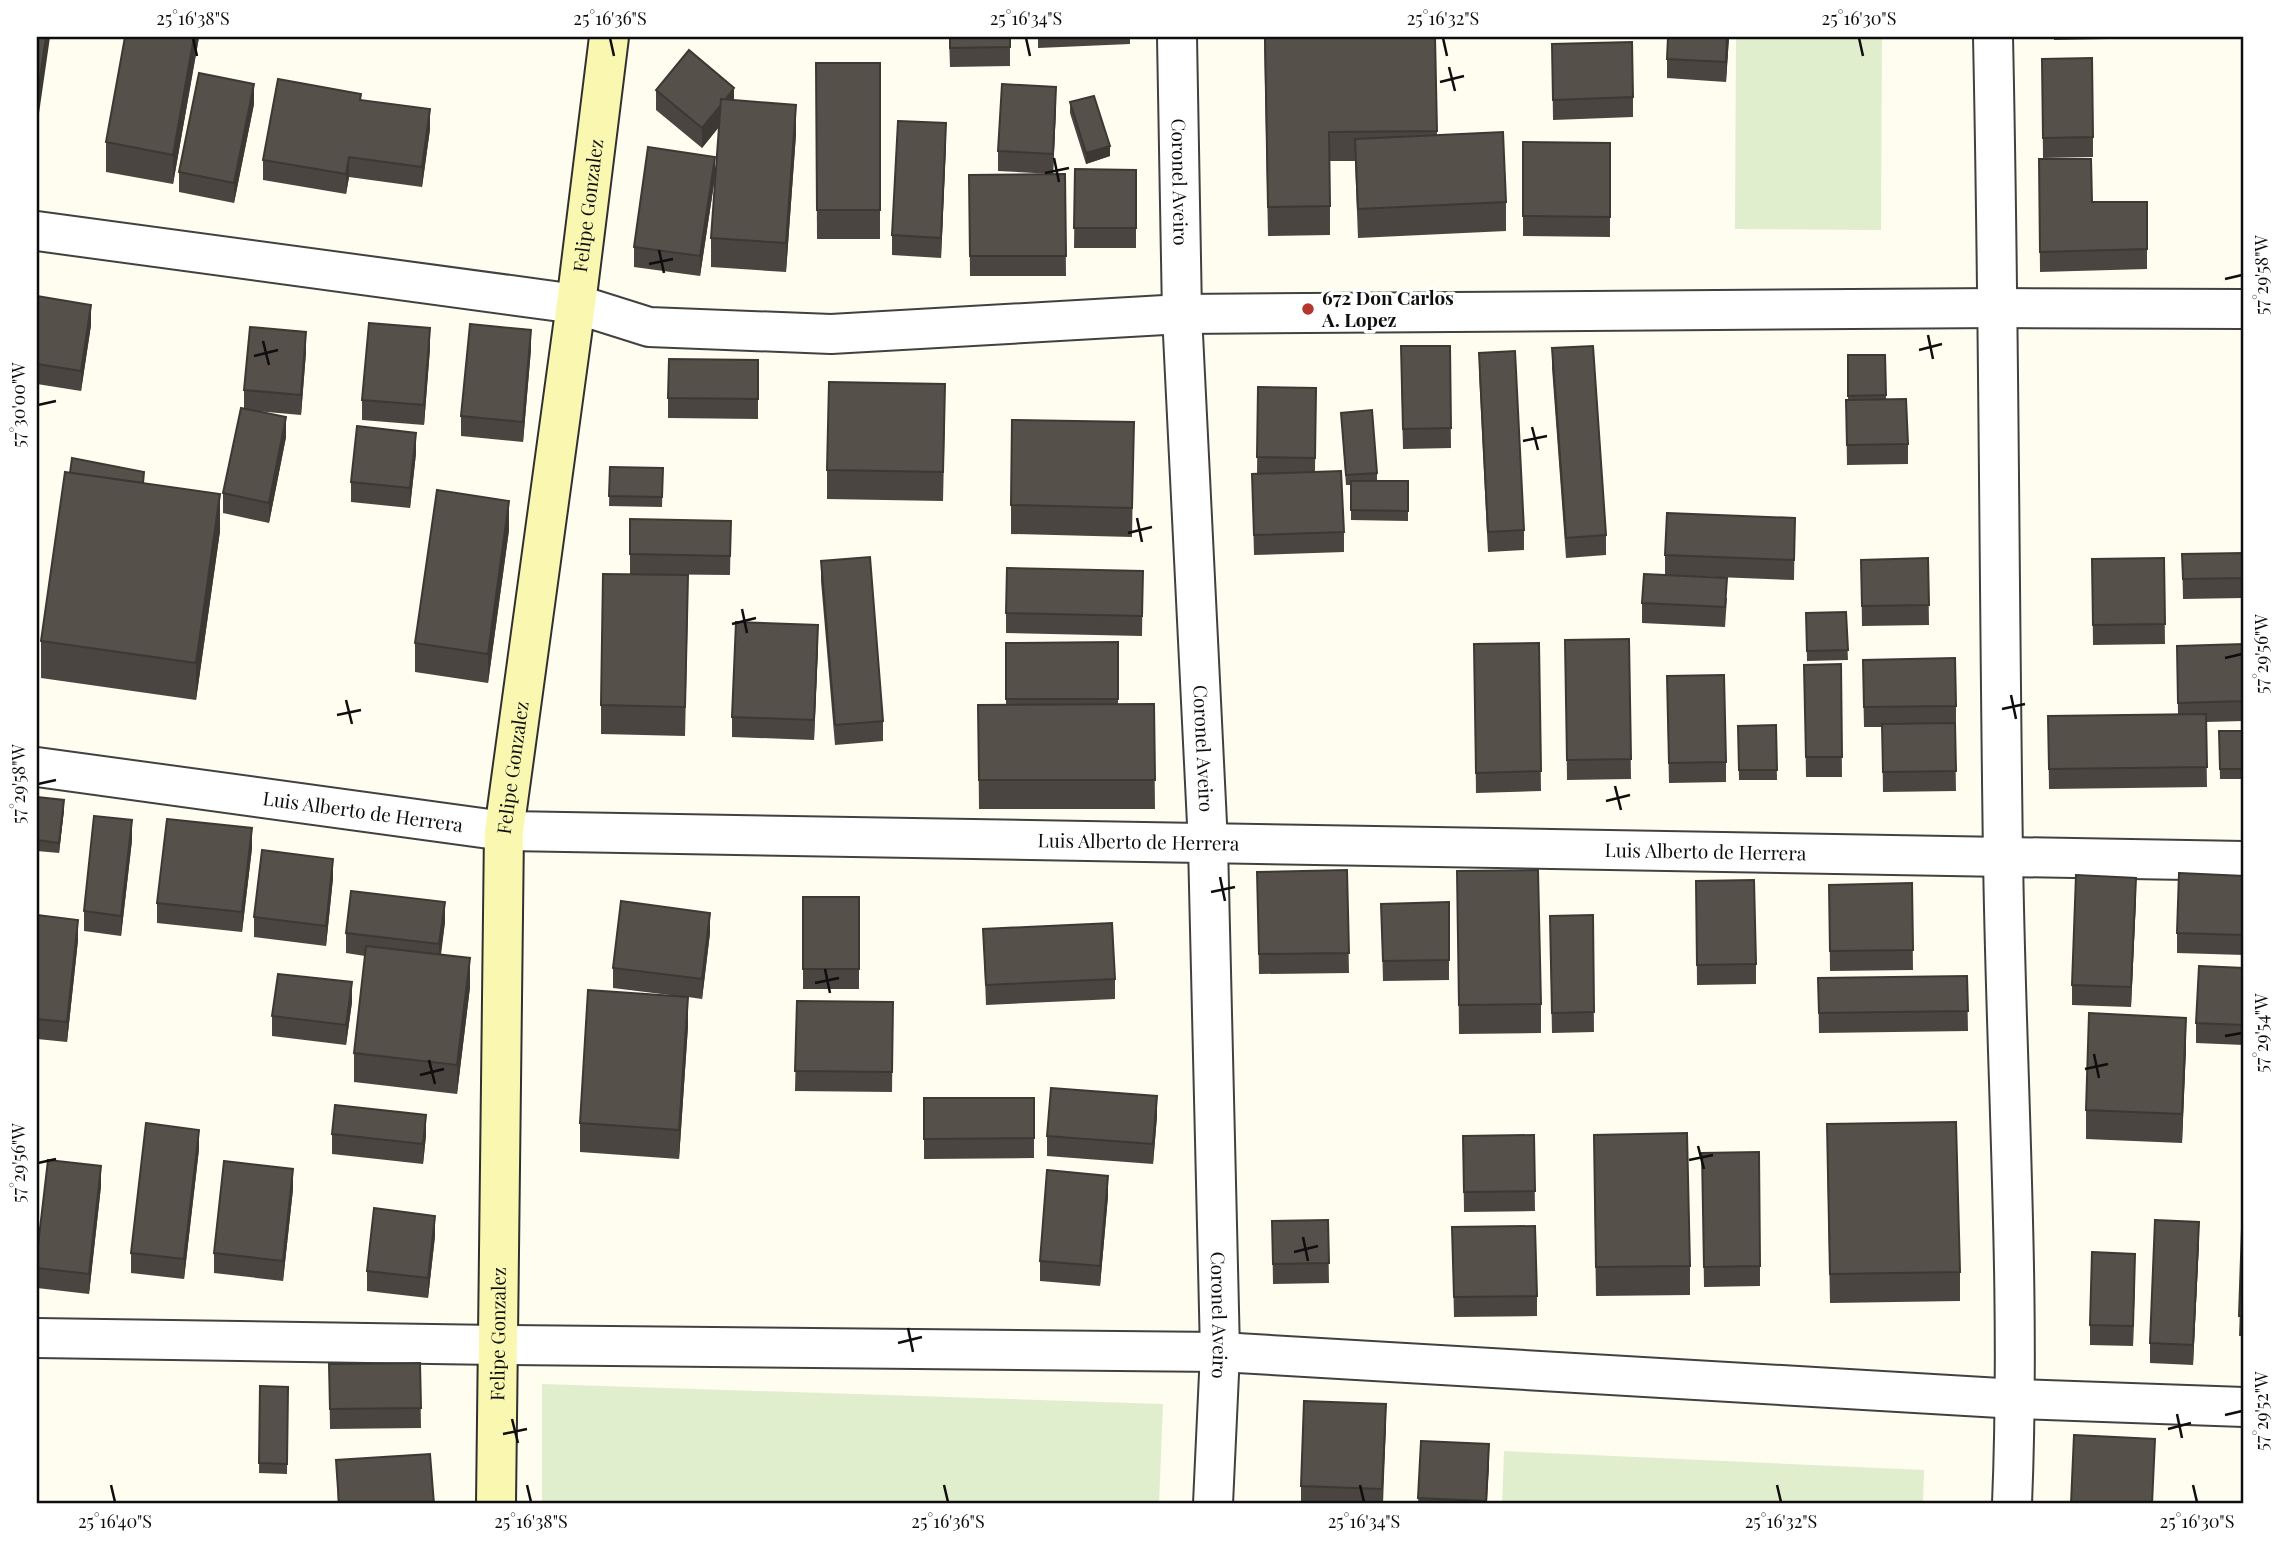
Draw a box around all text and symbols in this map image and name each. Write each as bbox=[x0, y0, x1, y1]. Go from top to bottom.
text: 25°16'38"S bbox=[156, 6, 230, 30]
text: 25°16'36"S bbox=[573, 6, 647, 30]
text: 25°16'34"S bbox=[990, 6, 1062, 30]
text: 25°16'32"S bbox=[1407, 6, 1479, 30]
text: 25°16'30"S bbox=[1822, 6, 1896, 30]
street label: Coronel Aveiro bbox=[1166, 118, 1195, 246]
street label: Felipe Gonzalez bbox=[566, 137, 608, 274]
text: 57°29'58"W bbox=[2249, 234, 2273, 315]
place label: 672 Don Carlos A. Lopez bbox=[1321, 284, 1454, 332]
marker: 672 Don Carlos A. Lopez bbox=[1300, 301, 1316, 317]
text: 57°30'00"W bbox=[6, 362, 30, 448]
text: 57°29'56"W bbox=[2249, 614, 2273, 694]
street label: Coronel Aveiro bbox=[1188, 684, 1220, 813]
street label: Felipe Gonzalez bbox=[490, 699, 534, 836]
text: 57°29'58"W bbox=[6, 743, 30, 824]
street label: Luis Alberto de Herrera bbox=[261, 784, 465, 837]
street label: Luis Alberto de Herrera bbox=[1037, 826, 1240, 856]
street label: Luis Alberto de Herrera bbox=[1604, 836, 1807, 865]
text: 57°29'54"W bbox=[2249, 993, 2273, 1072]
text: 57°29'56"W bbox=[6, 1123, 30, 1203]
street label: Coronel Aveiro bbox=[1206, 1251, 1234, 1379]
street label: Felipe Gonzalez bbox=[483, 1267, 511, 1401]
text: 57°29'52"W bbox=[2249, 1371, 2273, 1450]
text: 25°16'40"S bbox=[78, 1509, 152, 1533]
text: 25°16'38"S bbox=[494, 1509, 568, 1533]
text: 25°16'36"S bbox=[911, 1509, 985, 1533]
text: 25°16'34"S bbox=[1328, 1509, 1400, 1533]
text: 25°16'32"S bbox=[1745, 1509, 1817, 1533]
text: 25°16'30"S bbox=[2160, 1509, 2234, 1533]

